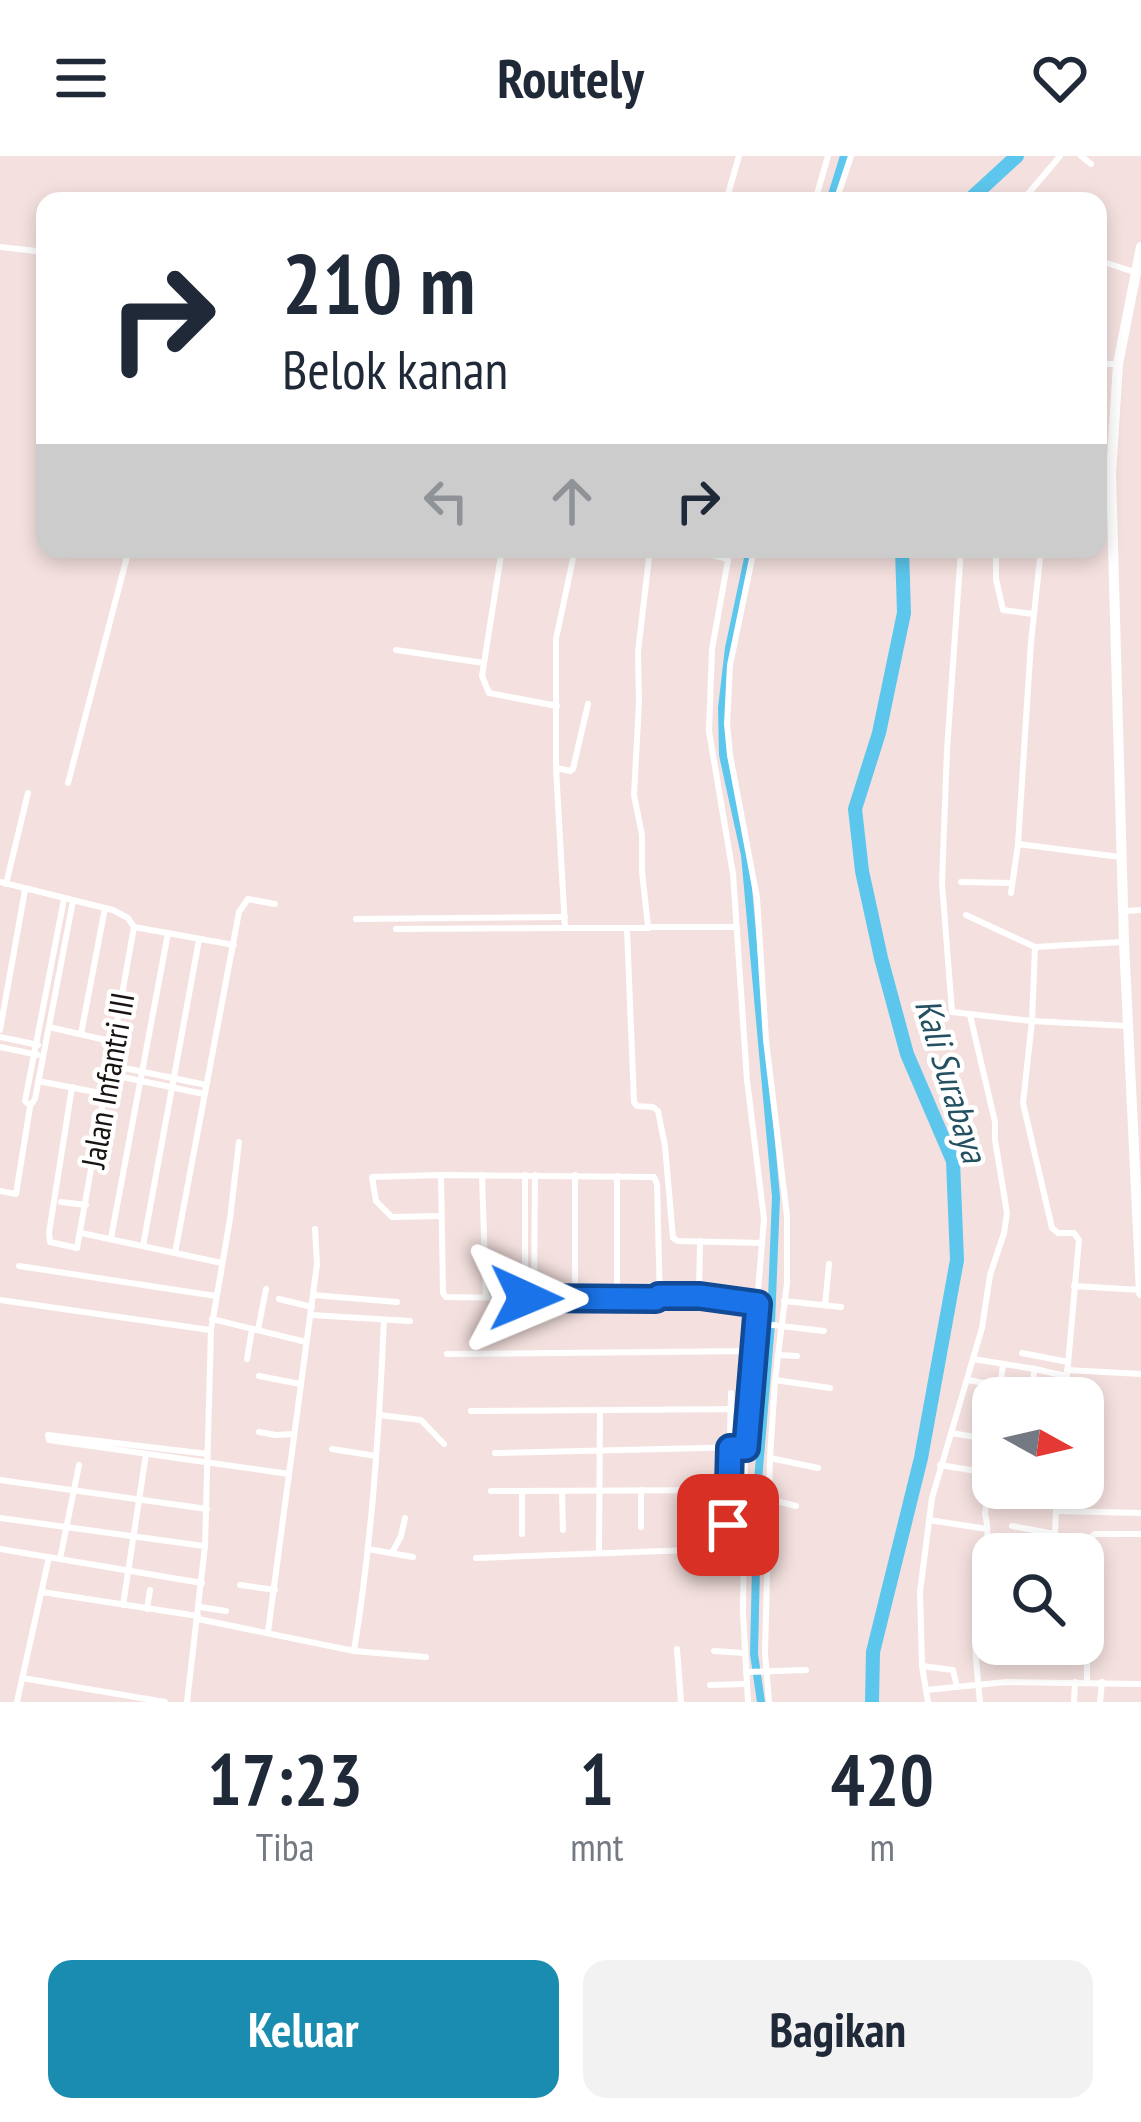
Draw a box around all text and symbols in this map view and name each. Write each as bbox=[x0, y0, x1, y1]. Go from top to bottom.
text: Routely bbox=[497, 43, 644, 113]
icon: menu bbox=[48, 45, 114, 111]
icon: heart bbox=[1027, 45, 1093, 111]
text: 210 m bbox=[282, 228, 475, 337]
icon: right bbox=[84, 240, 240, 396]
text: Belok kanan bbox=[282, 334, 508, 404]
icon: left bbox=[413, 468, 479, 534]
icon: ahead bbox=[539, 468, 605, 534]
icon: right bbox=[665, 468, 731, 534]
street label: Jalan Infantri III bbox=[70, 989, 144, 1172]
water label: Kali Surabaya bbox=[905, 993, 1000, 1169]
position arrow bbox=[463, 1235, 589, 1361]
north arrow bbox=[972, 1377, 1104, 1509]
map controls bbox=[972, 1377, 1104, 1665]
pin bbox=[677, 1474, 779, 1576]
icon: arrive bbox=[695, 1492, 761, 1558]
button: search bbox=[972, 1533, 1104, 1665]
text: 17:23 bbox=[207, 1732, 363, 1825]
text: 1 bbox=[580, 1732, 614, 1825]
text: 420 bbox=[831, 1732, 934, 1825]
text: Tiba bbox=[256, 1821, 314, 1872]
text: mnt bbox=[570, 1821, 623, 1872]
text: m bbox=[869, 1821, 895, 1872]
button: Keluar bbox=[48, 1960, 559, 2098]
button: Bagikan bbox=[583, 1960, 1093, 2098]

